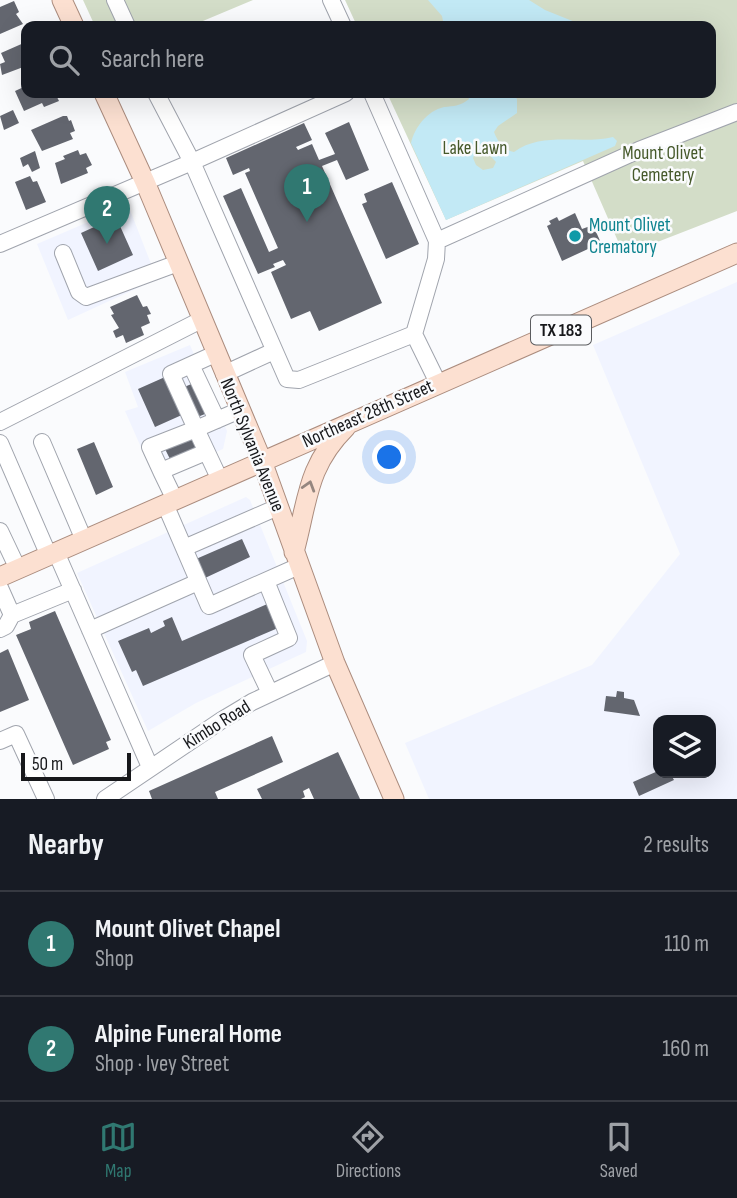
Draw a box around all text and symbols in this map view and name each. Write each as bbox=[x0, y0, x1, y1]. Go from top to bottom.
search box bbox=[21, 21, 716, 98]
icon: search bbox=[45, 41, 83, 79]
text: Search here bbox=[101, 44, 204, 75]
park label: Lake Lawn bbox=[443, 137, 508, 160]
park label: Mount Olivet Cemetery bbox=[622, 142, 704, 187]
pin: 1 bbox=[284, 164, 330, 222]
pin: 2 bbox=[84, 186, 130, 244]
place label: Mount Olivet Crematory bbox=[589, 214, 671, 259]
marker: Mount Olivet Crematory bbox=[567, 228, 583, 244]
road number: TX 183 bbox=[531, 316, 591, 344]
street label: North Sylvania Avenue bbox=[215, 375, 289, 515]
street label: Northeast 28th Street bbox=[299, 375, 437, 453]
your location bbox=[372, 440, 406, 474]
one-way arrow bbox=[301, 480, 316, 492]
street label: Kimbo Road bbox=[179, 695, 255, 755]
map controls bbox=[653, 715, 716, 778]
button: layers bbox=[653, 715, 716, 778]
scale bar bbox=[21, 750, 131, 782]
text: 50 m bbox=[32, 753, 63, 776]
text: Nearby bbox=[28, 827, 104, 863]
text: 2 results bbox=[643, 831, 709, 859]
text: Mount Olivet Chapel bbox=[95, 914, 280, 945]
text: 1 bbox=[46, 930, 56, 958]
text: 110 m bbox=[664, 930, 709, 958]
text: Shop bbox=[95, 945, 134, 973]
text: Alpine Funeral Home bbox=[95, 1019, 282, 1050]
text: 2 bbox=[46, 1035, 56, 1063]
text: 160 m bbox=[662, 1035, 709, 1063]
text: Shop · Ivey Street bbox=[95, 1050, 229, 1078]
tab: Map bbox=[99, 1118, 137, 1183]
tab: Directions bbox=[336, 1118, 401, 1183]
tab: Saved bbox=[600, 1118, 638, 1183]

